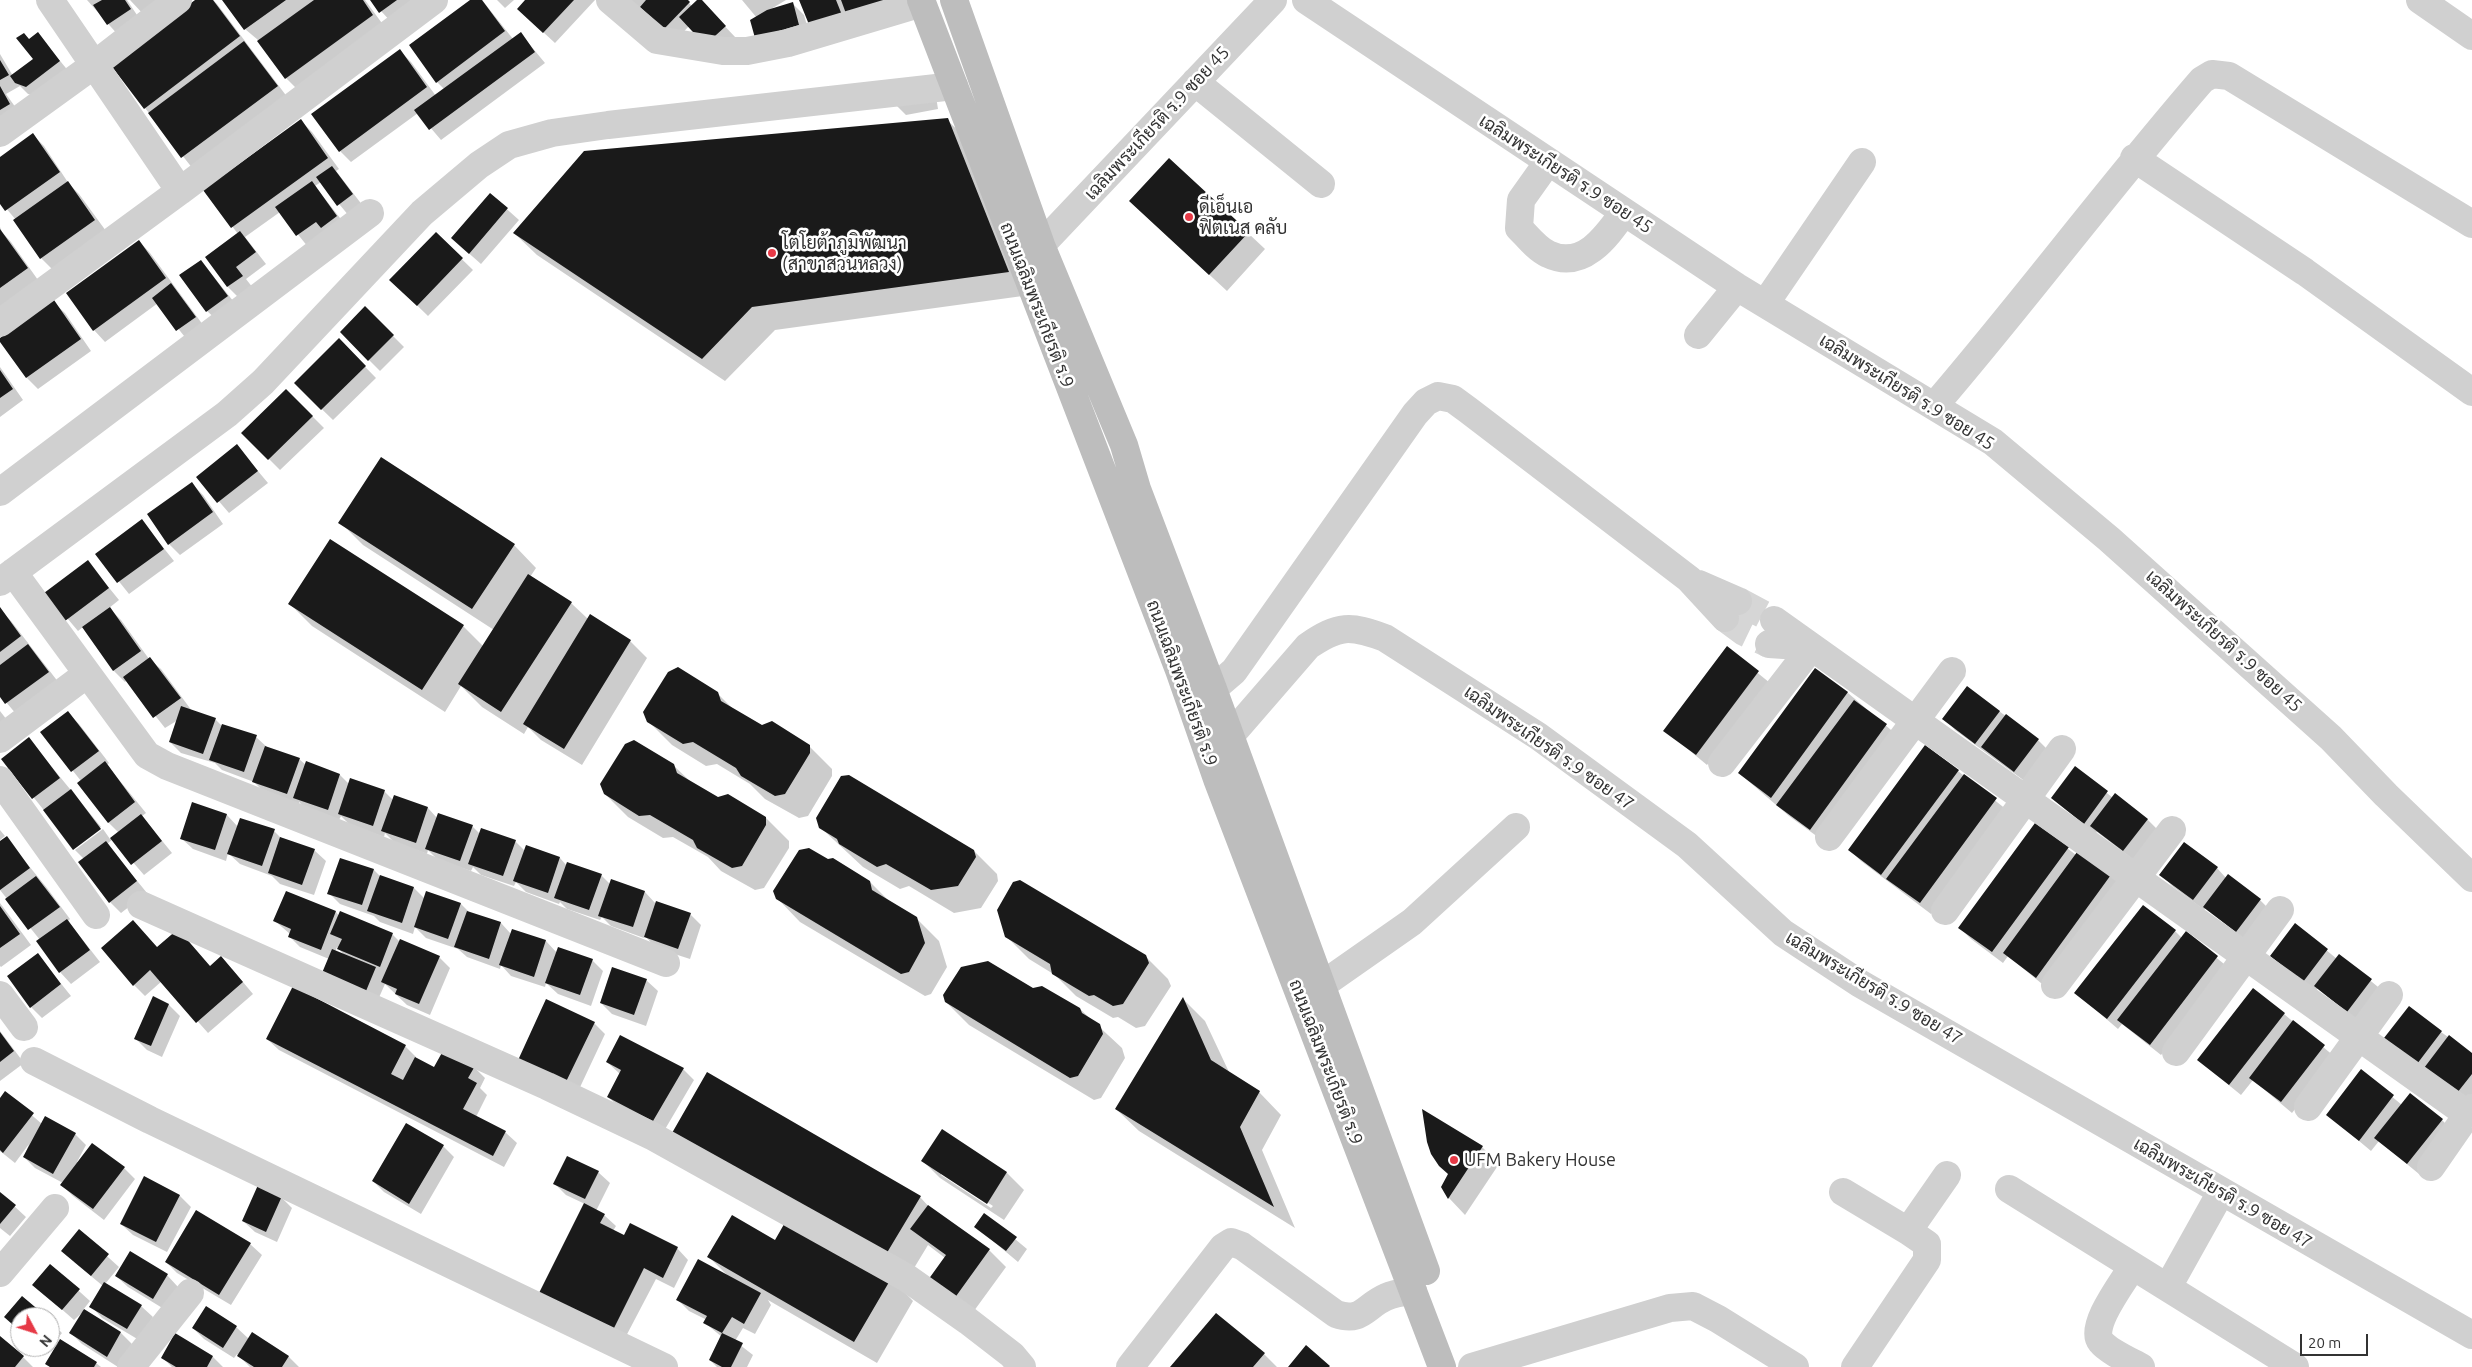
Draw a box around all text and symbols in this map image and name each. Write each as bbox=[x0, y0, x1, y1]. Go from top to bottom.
street label: เฉลิมพระเกียรติ ร.9 ซอย 45 bbox=[1080, 42, 1234, 204]
street label: เฉลิมพระเกียรติ ร.9 ซอย 45 bbox=[1475, 110, 1657, 238]
place label: ดีเอ็นเอ ฟิตเนส คลับ bbox=[1199, 196, 1287, 238]
marker: ดีเอ็นเอ ฟิตเนส คลับ bbox=[1183, 211, 1195, 223]
street label: ถนนเฉลิมพระเกียรติ ร.9 bbox=[996, 219, 1078, 391]
place label: โตโยต้าภูมิพัฒนา (สาขาสวนหลวง) bbox=[782, 232, 907, 274]
marker: โตโยต้าภูมิพัฒนา (สาขาสวนหลวง) bbox=[766, 247, 778, 259]
street label: เฉลิมพระเกียรติ ร.9 ซอย 45 bbox=[1815, 329, 1999, 455]
street label: เฉลิมพระเกียรติ ร.9 ซอย 45 bbox=[2142, 565, 2306, 717]
street label: ถนนเฉลิมพระเกียรติ ร.9 bbox=[1142, 597, 1222, 769]
street label: เฉลิมพระเกียรติ ร.9 ซอย 47 bbox=[1460, 681, 1638, 815]
street label: เฉลิมพระเกียรติ ร.9 ซอย 47 bbox=[1782, 927, 1966, 1049]
street label: ถนนเฉลิมพระเกียรติ ร.9 bbox=[1285, 976, 1367, 1148]
street label: เฉลิมพระเกียรติ ร.9 ซอย 47 bbox=[2130, 1133, 2316, 1253]
place label: UFM Bakery House bbox=[1464, 1149, 1616, 1171]
marker: UFM Bakery House bbox=[1448, 1154, 1460, 1166]
north arrow bbox=[10, 1307, 60, 1357]
scale bar bbox=[2302, 1324, 2370, 1356]
text: N bbox=[36, 1332, 55, 1350]
text: 20 m bbox=[2308, 1334, 2341, 1351]

